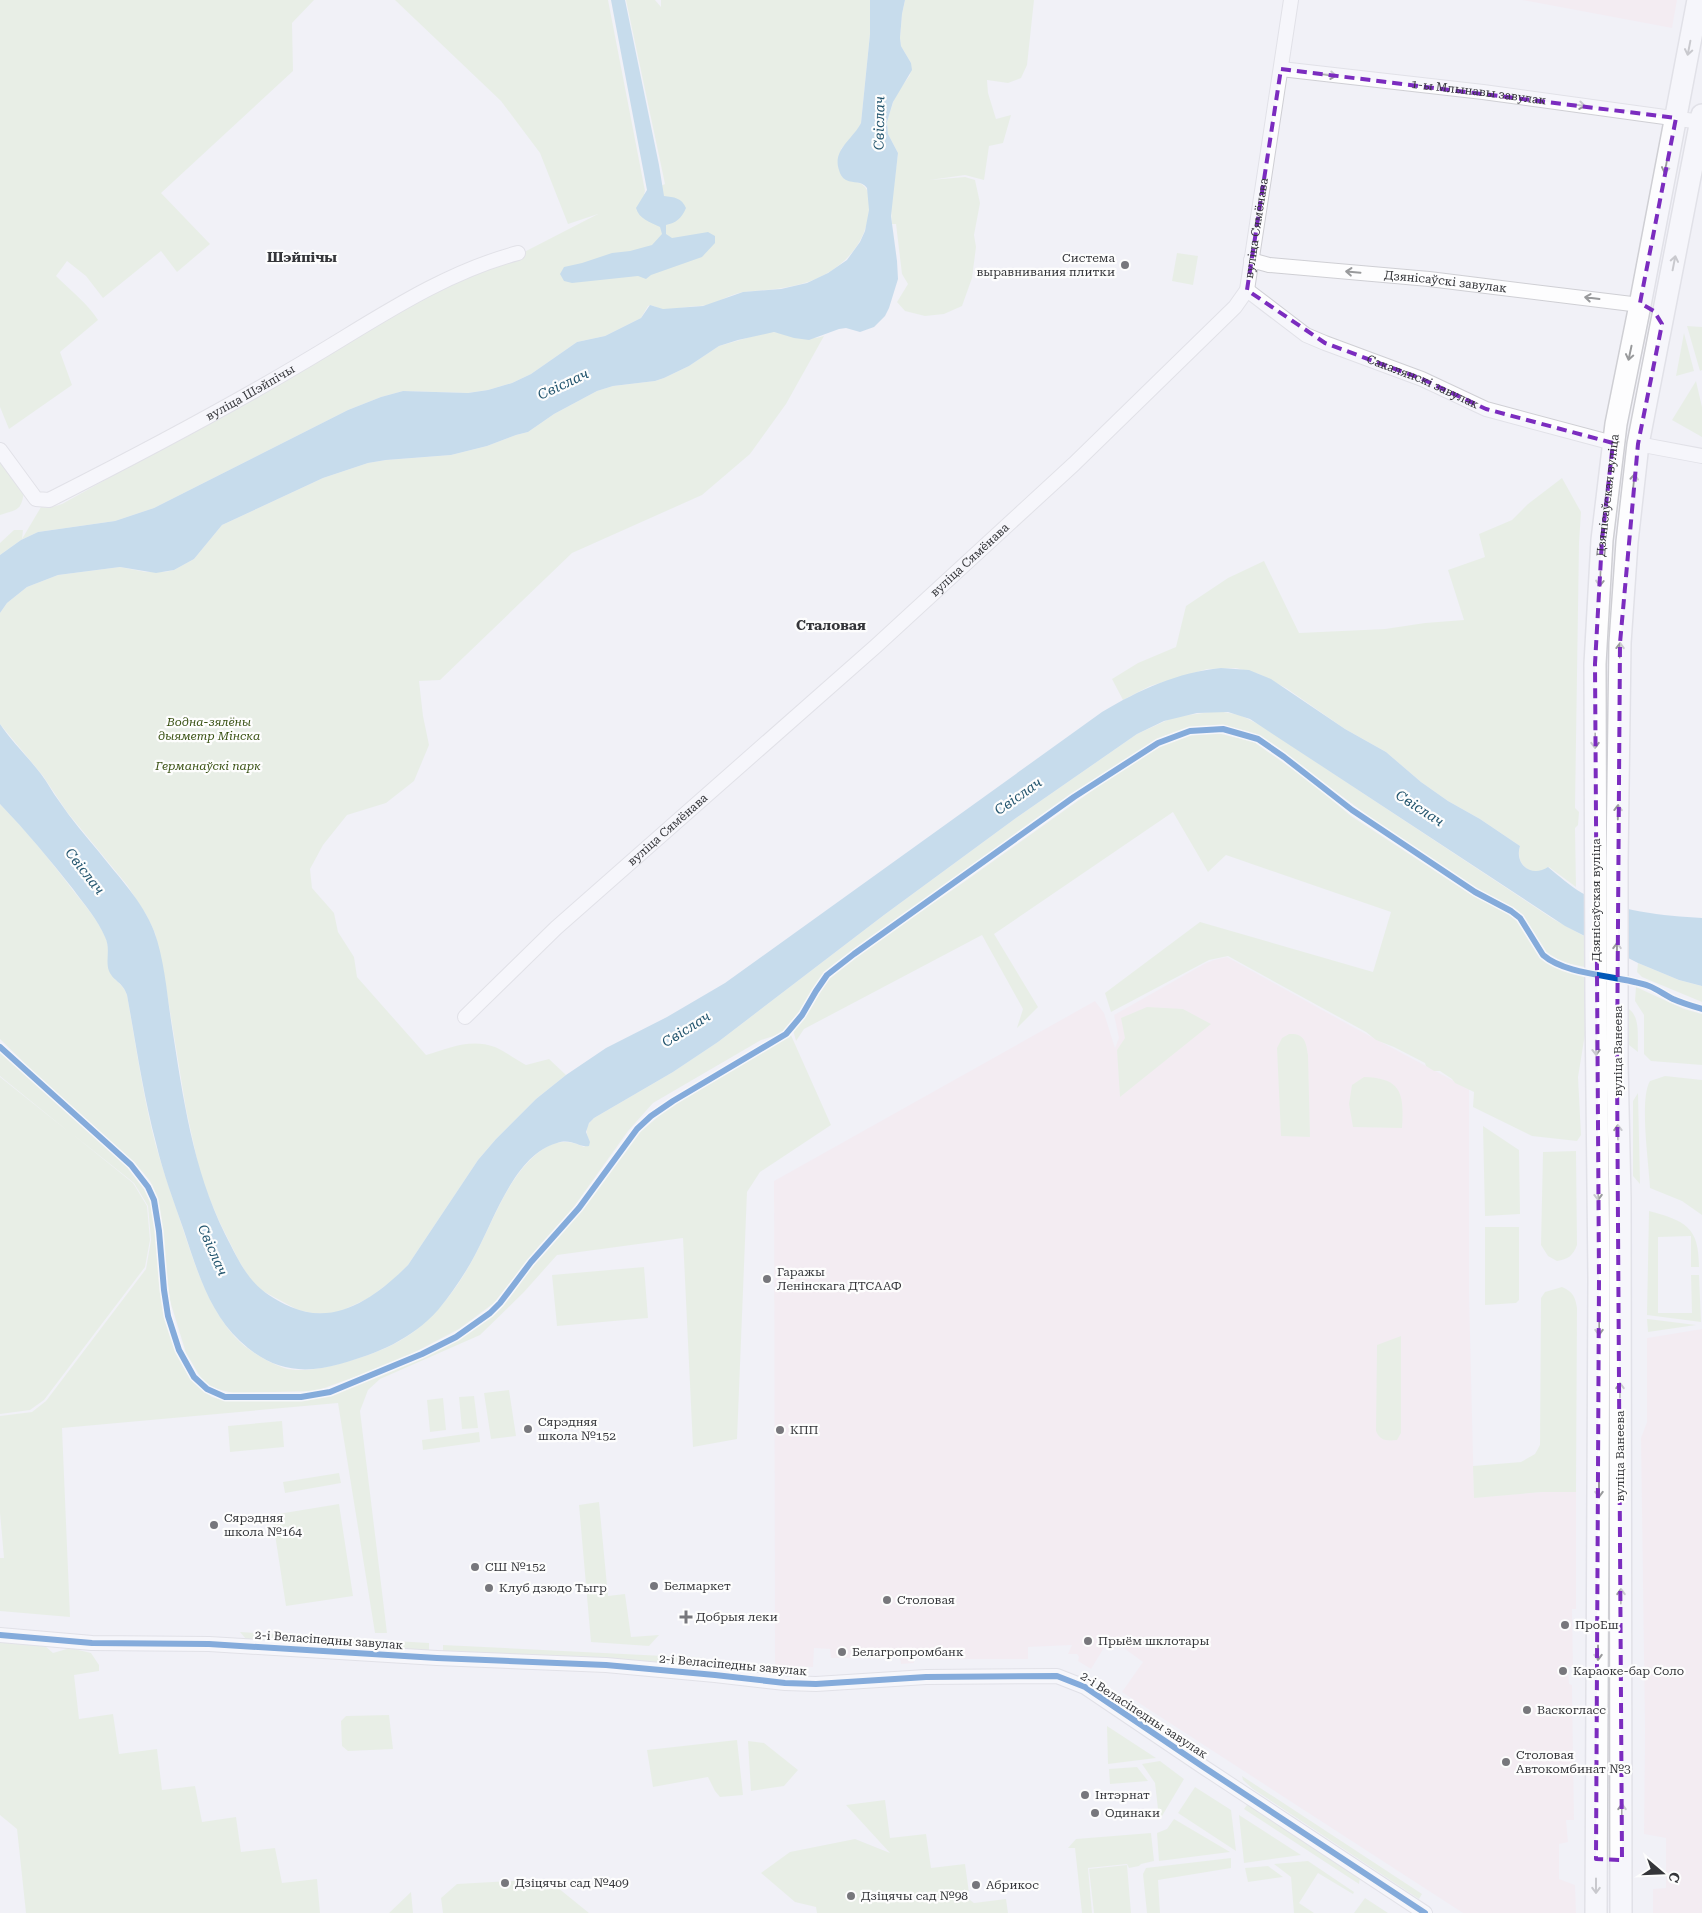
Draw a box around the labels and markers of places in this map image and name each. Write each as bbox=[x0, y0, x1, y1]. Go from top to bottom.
place label: Система выравнивания плитки bbox=[976, 251, 1115, 279]
marker: Система выравнивания плитки bbox=[1119, 259, 1131, 271]
place label: Гаражы Ленінскага ДТСААФ bbox=[777, 1265, 902, 1293]
marker: Гаражы Ленінскага ДТСААФ bbox=[761, 1273, 773, 1285]
place label: Сярэдняя школа №152 bbox=[538, 1415, 616, 1443]
marker: Сярэдняя школа №152 bbox=[522, 1423, 534, 1435]
place label: КПП bbox=[790, 1423, 819, 1437]
marker: КПП bbox=[774, 1424, 786, 1436]
place label: Сярэдняя школа №164 bbox=[224, 1511, 302, 1539]
marker: Сярэдняя школа №164 bbox=[208, 1519, 220, 1531]
place label: СШ №152 bbox=[485, 1560, 546, 1574]
marker: СШ №152 bbox=[469, 1561, 481, 1573]
place label: Белмаркет bbox=[664, 1579, 731, 1593]
marker: Белмаркет bbox=[648, 1580, 660, 1592]
place label: Клуб дзюдо Тыгр bbox=[499, 1581, 607, 1595]
marker: Клуб дзюдо Тыгр bbox=[483, 1582, 495, 1594]
place label: Столовая bbox=[897, 1593, 955, 1607]
marker: Столовая bbox=[881, 1594, 893, 1606]
place label: Добрыя леки bbox=[696, 1610, 778, 1624]
marker: Добрыя леки bbox=[680, 1611, 692, 1623]
place label: ПроЕш bbox=[1575, 1618, 1619, 1632]
marker: ПроЕш bbox=[1559, 1619, 1571, 1631]
place label: Прыём шклотары bbox=[1098, 1634, 1209, 1648]
marker: Прыём шклотары bbox=[1082, 1635, 1094, 1647]
place label: Белагропромбанк bbox=[852, 1645, 964, 1659]
marker: Белагропромбанк bbox=[836, 1646, 848, 1658]
place label: Караоке-бар Соло bbox=[1573, 1664, 1684, 1678]
marker: Караоке-бар Соло bbox=[1557, 1665, 1569, 1677]
place label: Васкогласс bbox=[1537, 1703, 1606, 1717]
marker: Васкогласс bbox=[1521, 1704, 1533, 1716]
place label: Столовая Автокомбинат №3 bbox=[1516, 1748, 1631, 1776]
marker: Столовая Автокомбинат №3 bbox=[1500, 1756, 1512, 1768]
place label: Інтэрнат bbox=[1095, 1788, 1150, 1802]
marker: Інтэрнат bbox=[1079, 1789, 1091, 1801]
place label: Одинаки bbox=[1105, 1806, 1160, 1820]
marker: Одинаки bbox=[1089, 1807, 1101, 1819]
place label: Дзіцячы сад №409 bbox=[515, 1876, 629, 1890]
marker: Дзіцячы сад №409 bbox=[499, 1877, 511, 1889]
place label: Абрикос bbox=[986, 1878, 1039, 1892]
marker: Абрикос bbox=[970, 1879, 982, 1891]
place label: Дзіцячы сад №98 bbox=[861, 1889, 968, 1903]
marker: Дзіцячы сад №98 bbox=[845, 1890, 857, 1902]

